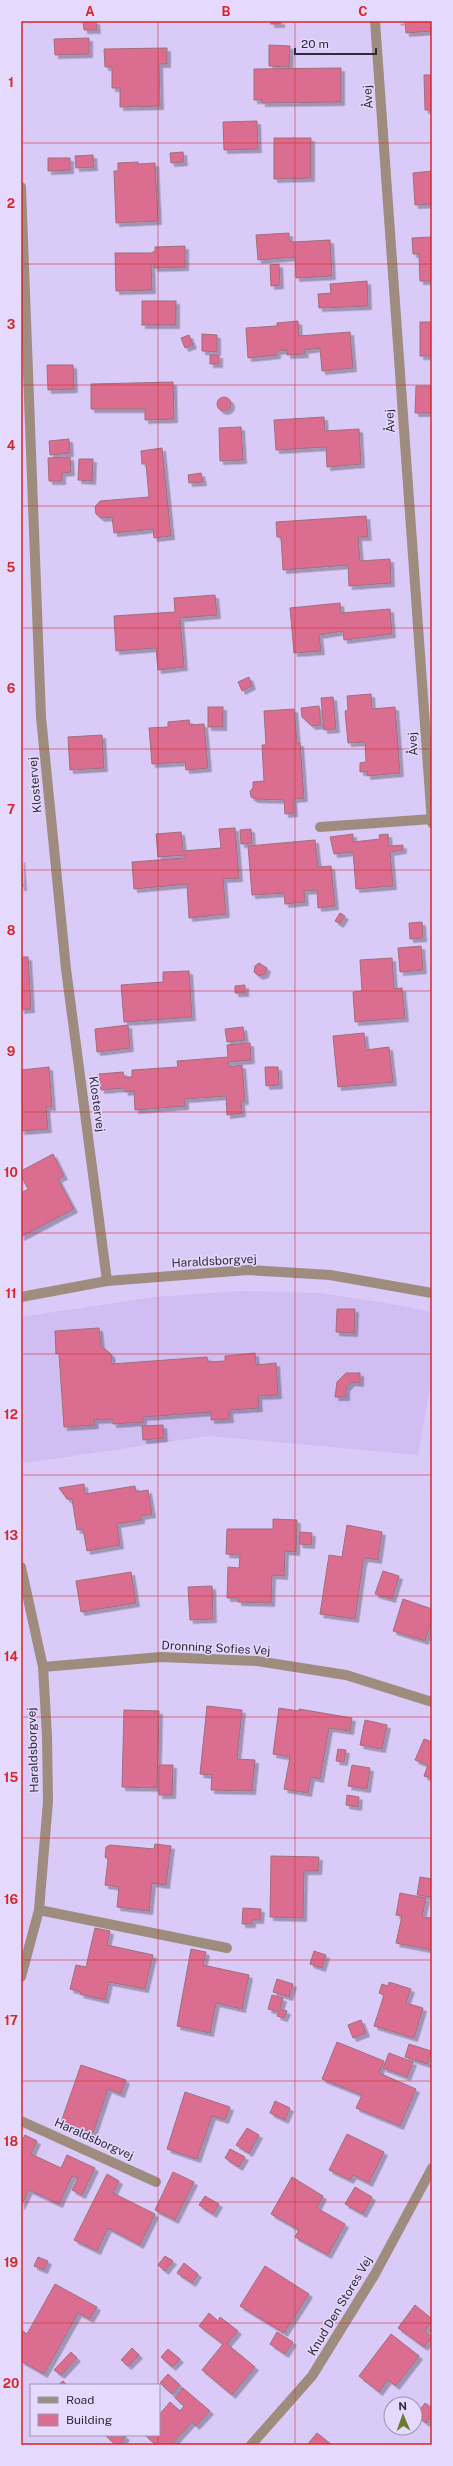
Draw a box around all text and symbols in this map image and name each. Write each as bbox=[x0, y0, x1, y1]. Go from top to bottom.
text: A bbox=[85, 4, 95, 19]
text: B bbox=[222, 4, 231, 19]
text: C bbox=[358, 4, 368, 19]
scale bar bbox=[295, 30, 376, 56]
text: 20 m bbox=[301, 37, 329, 51]
text: 1 bbox=[8, 75, 14, 90]
street label: Åvej bbox=[360, 85, 376, 109]
text: 2 bbox=[7, 196, 15, 211]
text: 3 bbox=[7, 317, 16, 332]
street label: Åvej bbox=[382, 409, 398, 433]
text: 4 bbox=[7, 438, 16, 453]
text: 5 bbox=[7, 560, 16, 575]
text: 6 bbox=[7, 681, 16, 696]
street label: Åvej bbox=[405, 732, 421, 756]
street label: Klostervej bbox=[26, 756, 44, 814]
text: 7 bbox=[7, 802, 15, 817]
text: 8 bbox=[7, 923, 16, 938]
text: 9 bbox=[7, 1044, 15, 1059]
street label: Klostervej bbox=[86, 1075, 108, 1133]
text: 10 bbox=[4, 1165, 18, 1180]
street label: Haraldsborgvej bbox=[171, 1252, 257, 1270]
text: 11 bbox=[5, 1286, 17, 1301]
text: 12 bbox=[4, 1407, 18, 1422]
text: 13 bbox=[4, 1528, 18, 1543]
street label: Dronning Sofies Vej bbox=[161, 1638, 271, 1658]
text: 14 bbox=[4, 1649, 19, 1664]
street label: Haraldsborgvej bbox=[25, 1707, 41, 1793]
text: 15 bbox=[4, 1770, 18, 1785]
text: 16 bbox=[4, 1892, 18, 1907]
text: 17 bbox=[4, 2013, 18, 2028]
street label: Haraldsborgvej bbox=[52, 2115, 136, 2163]
text: 18 bbox=[4, 2134, 18, 2149]
street label: Knud Den Stores Vej bbox=[305, 2254, 375, 2358]
text: 19 bbox=[4, 2255, 18, 2270]
text: 20 bbox=[3, 2376, 19, 2391]
legend bbox=[30, 2384, 160, 2436]
text: Road bbox=[66, 2393, 94, 2407]
north arrow bbox=[383, 2396, 423, 2436]
text: N bbox=[398, 2400, 407, 2412]
text: Building bbox=[66, 2413, 112, 2427]

